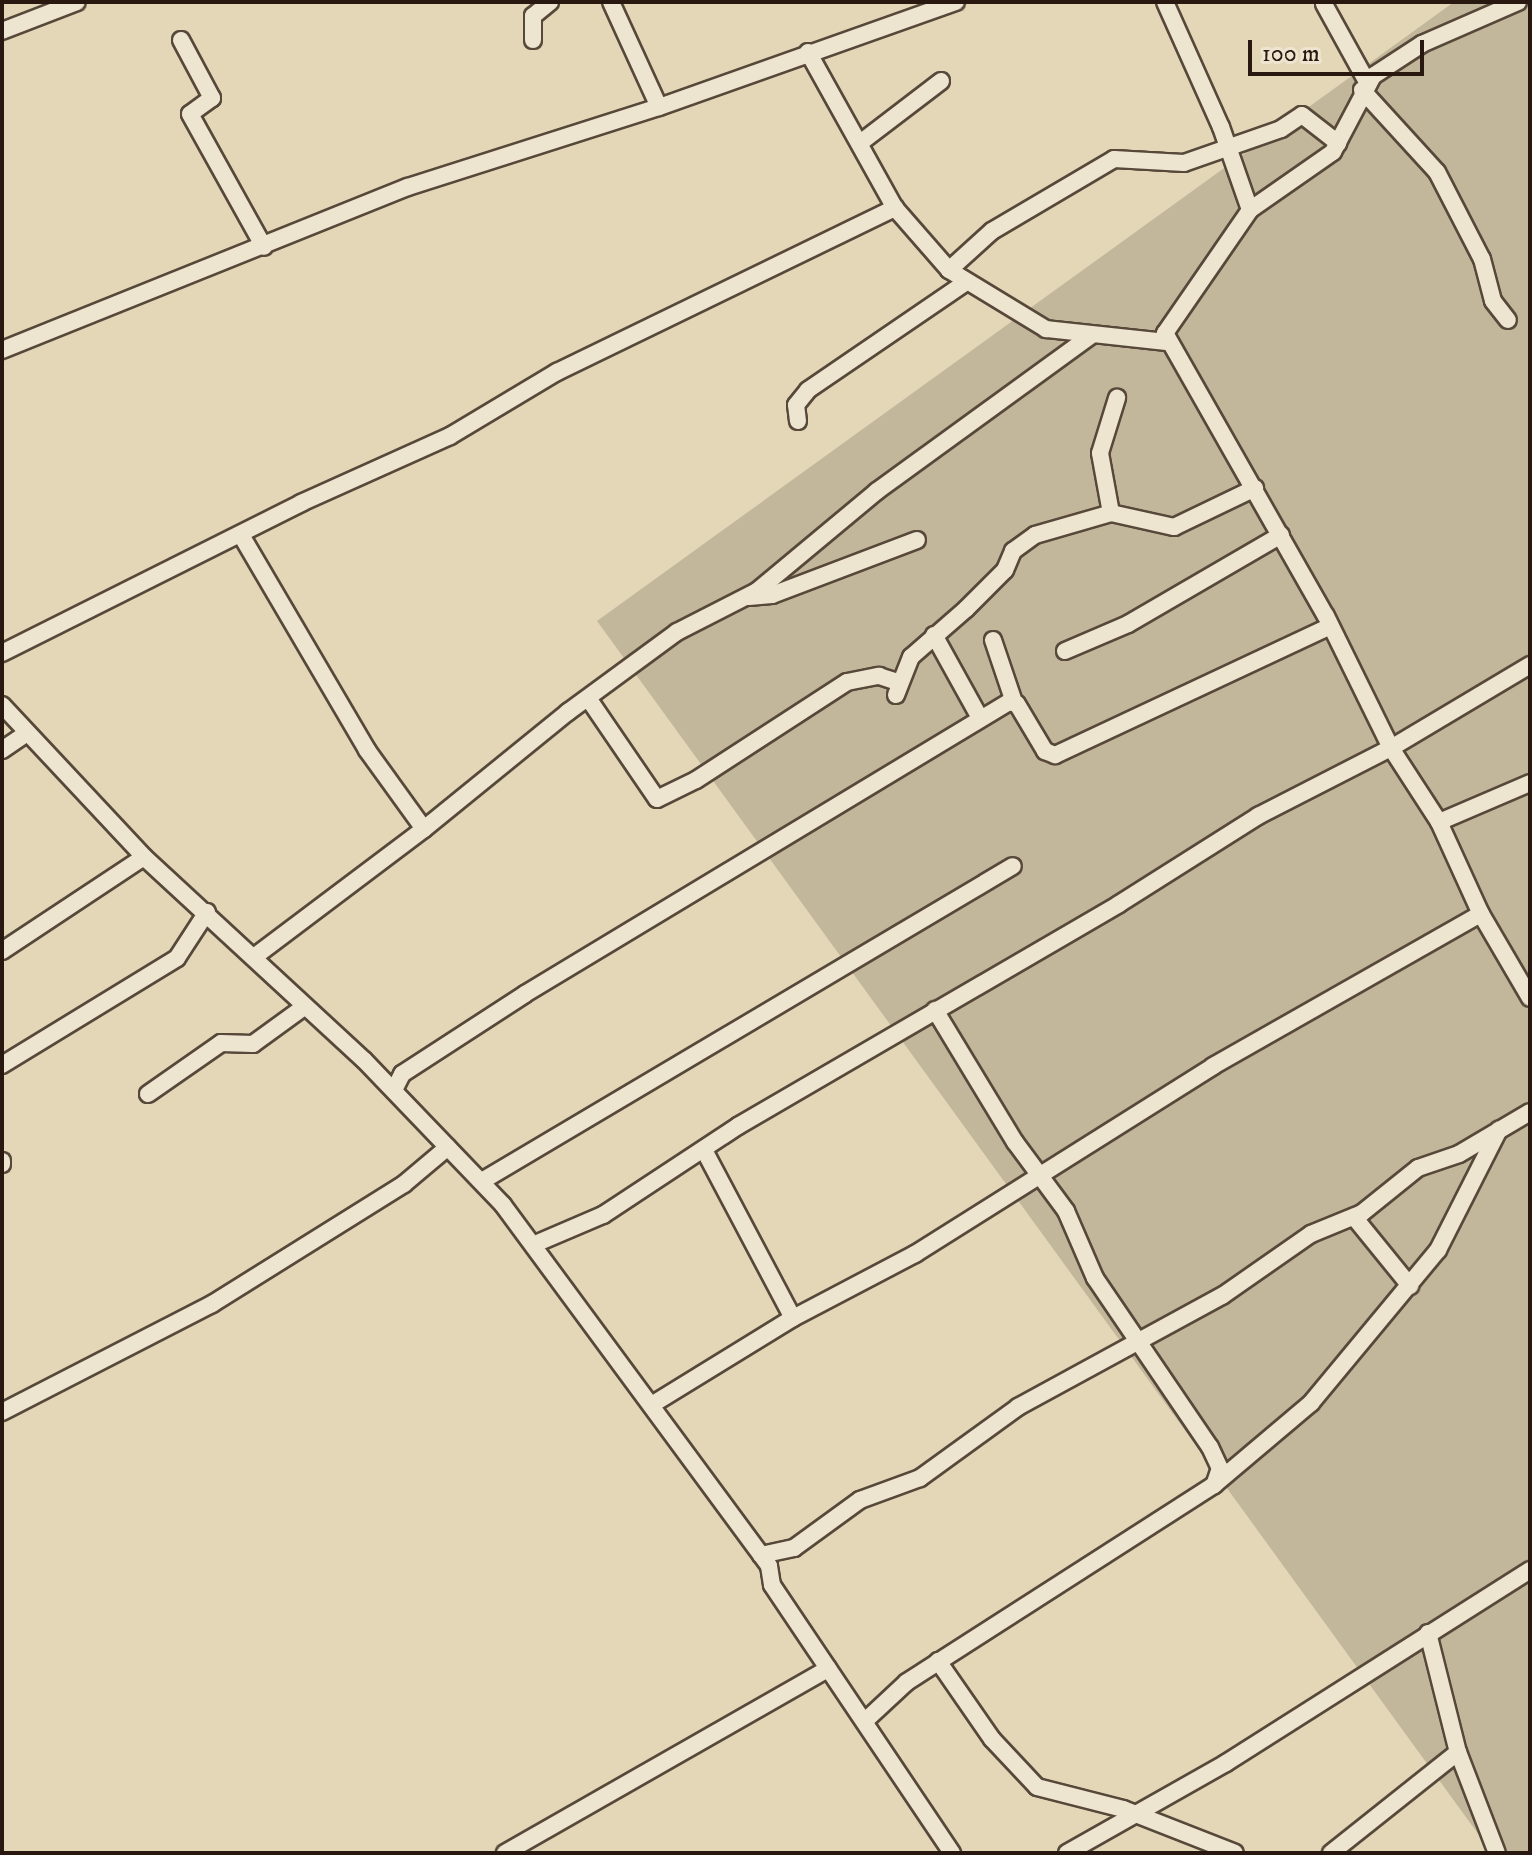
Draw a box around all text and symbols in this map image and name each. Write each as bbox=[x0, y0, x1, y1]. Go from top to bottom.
scale bar bbox=[1252, 24, 1428, 74]
text: 100 m bbox=[1262, 39, 1320, 69]

